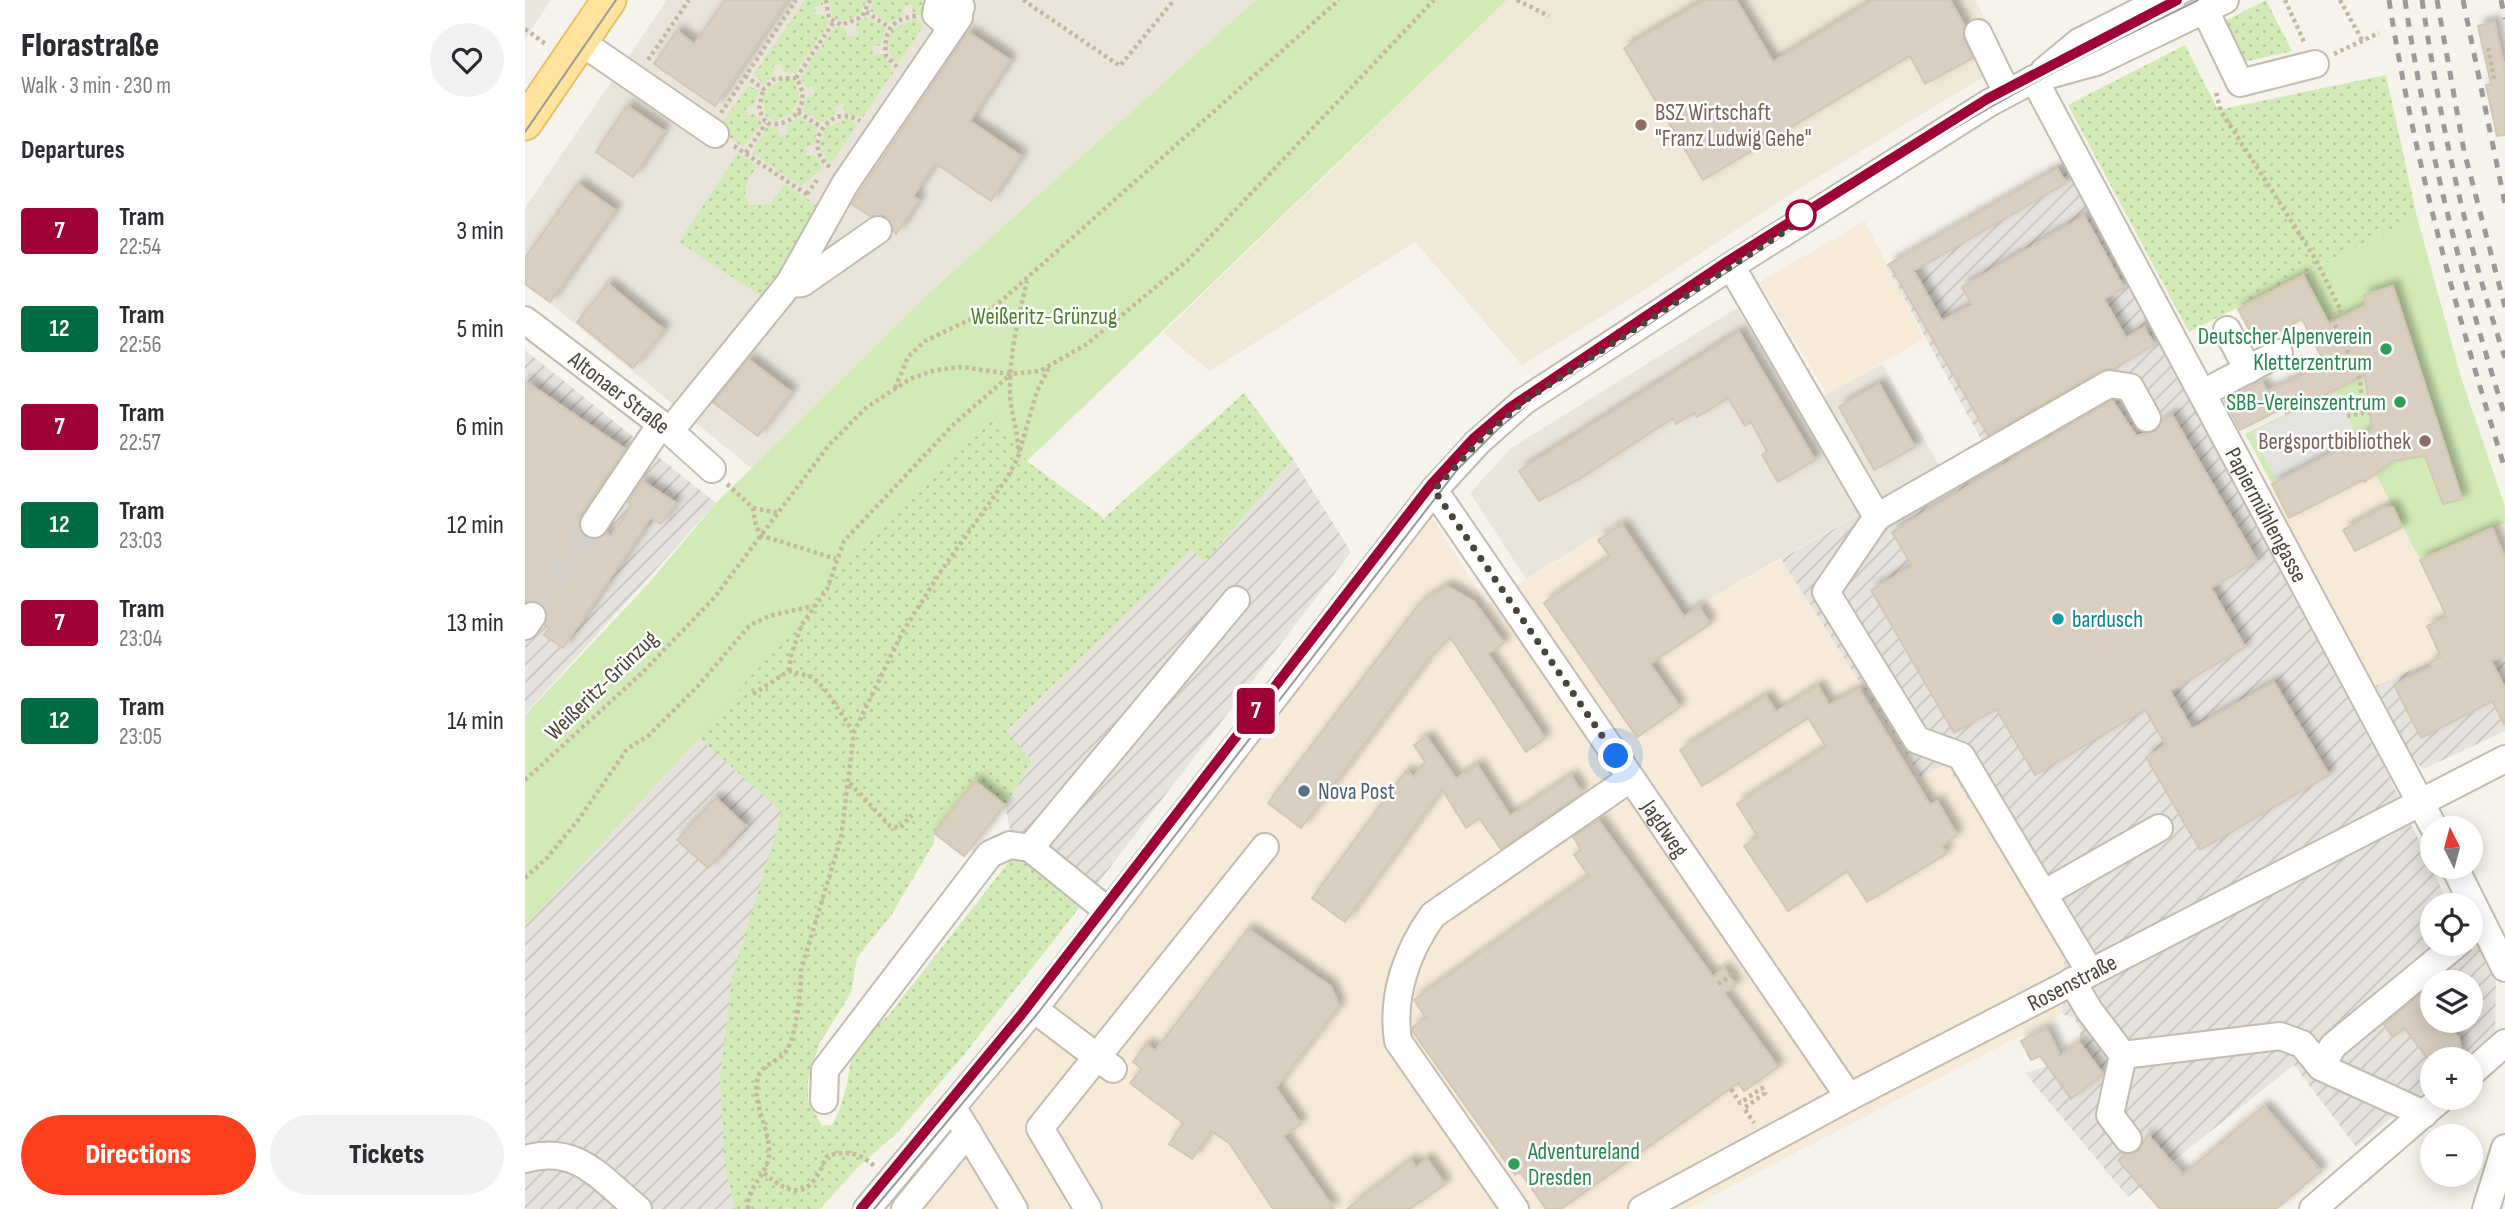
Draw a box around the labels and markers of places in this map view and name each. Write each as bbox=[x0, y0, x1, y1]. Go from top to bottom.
place label: BSZ Wirtschaft "Franz Ludwig Gehe" bbox=[1655, 99, 1812, 153]
marker: BSZ Wirtschaft "Franz Ludwig Gehe" bbox=[1633, 117, 1649, 133]
unlabelled marker bbox=[1786, 200, 1816, 230]
place label: Deutscher Alpenverein Kletterzentrum bbox=[2198, 323, 2372, 377]
marker: Deutscher Alpenverein Kletterzentrum bbox=[2378, 341, 2394, 357]
place label: SBB-Vereinszentrum bbox=[2226, 389, 2386, 417]
marker: SBB-Vereinszentrum bbox=[2392, 394, 2408, 410]
place label: Bergsportbibliothek bbox=[2258, 428, 2411, 456]
marker: Bergsportbibliothek bbox=[2417, 433, 2433, 449]
place label: bardusch bbox=[2072, 606, 2143, 634]
marker: bardusch bbox=[2050, 611, 2066, 627]
place label: Nova Post bbox=[1318, 778, 1395, 806]
marker: Nova Post bbox=[1296, 783, 1312, 799]
place label: Adventureland Dresden bbox=[1527, 1138, 1640, 1192]
marker: Adventureland Dresden bbox=[1506, 1156, 1522, 1172]

